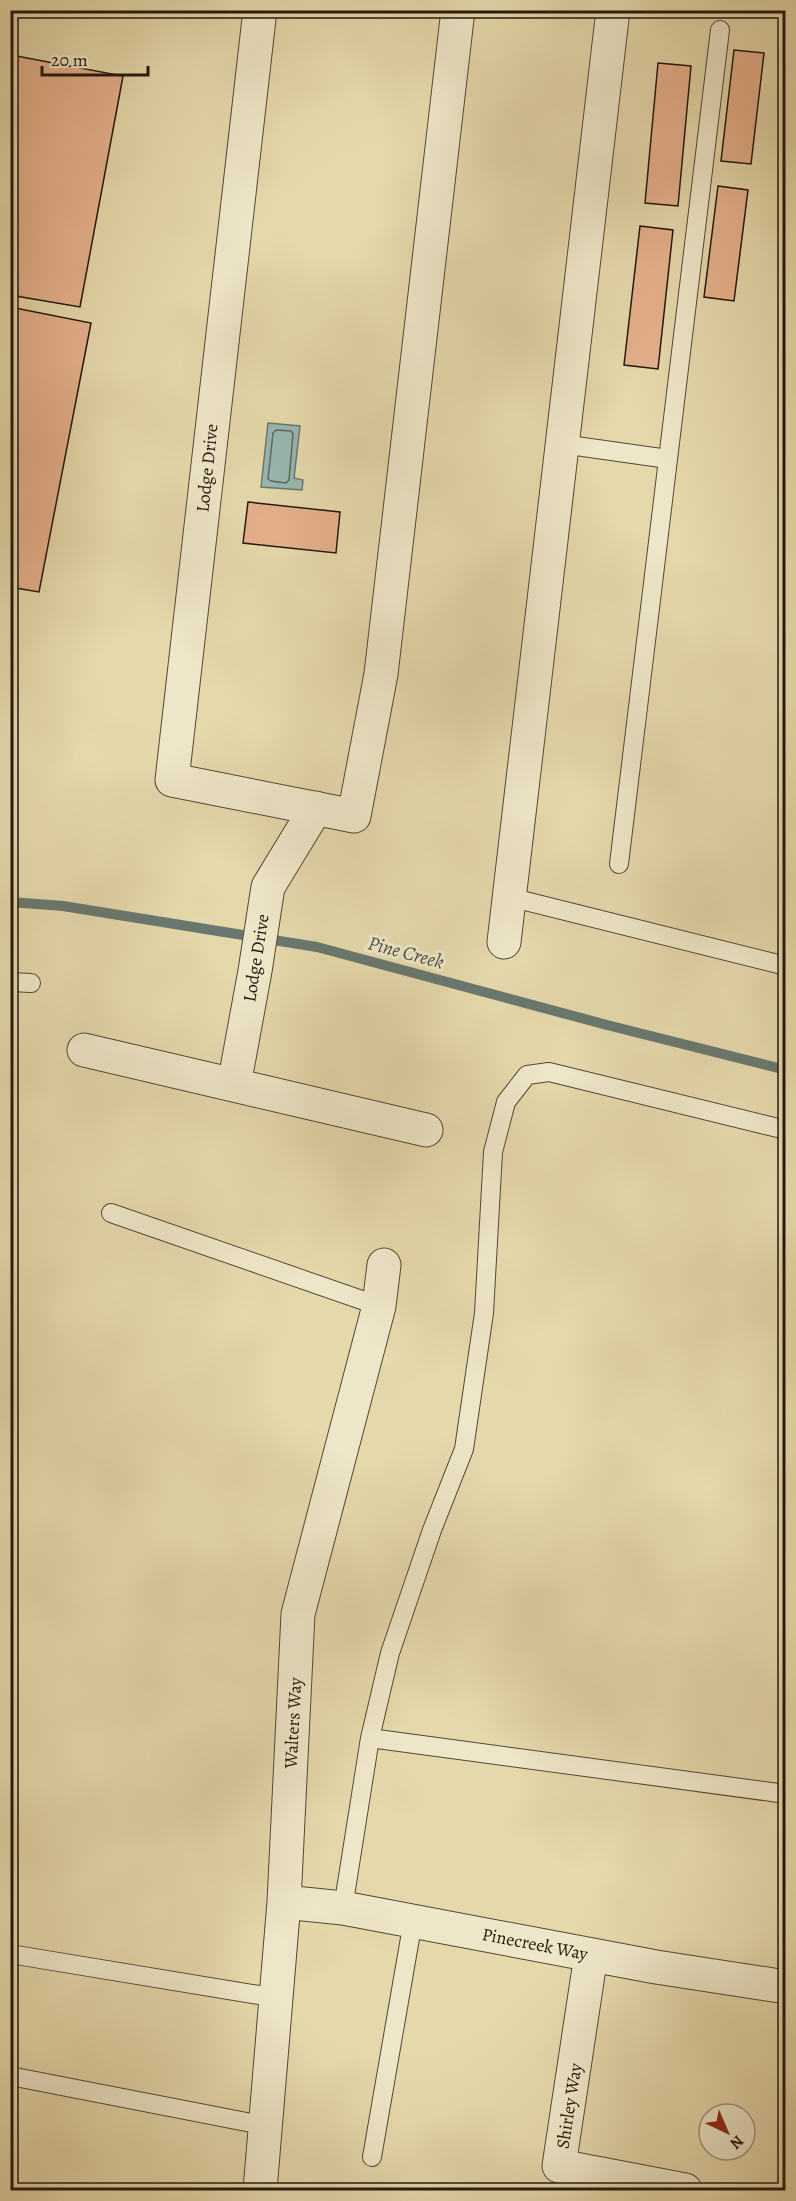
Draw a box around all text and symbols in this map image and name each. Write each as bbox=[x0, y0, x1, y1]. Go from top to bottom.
scale bar bbox=[42, 39, 148, 77]
text: 20 m bbox=[51, 48, 88, 72]
street label: Lodge Drive bbox=[190, 423, 224, 513]
street label: Lodge Drive bbox=[237, 912, 275, 1004]
water label: Pine Creek bbox=[365, 929, 447, 976]
street label: Walters Way bbox=[279, 1676, 307, 1770]
street label: Pinecreek Way bbox=[480, 1922, 591, 1966]
street label: Shirley Way bbox=[550, 2060, 588, 2151]
north arrow bbox=[697, 2102, 757, 2162]
text: N bbox=[725, 2130, 749, 2154]

